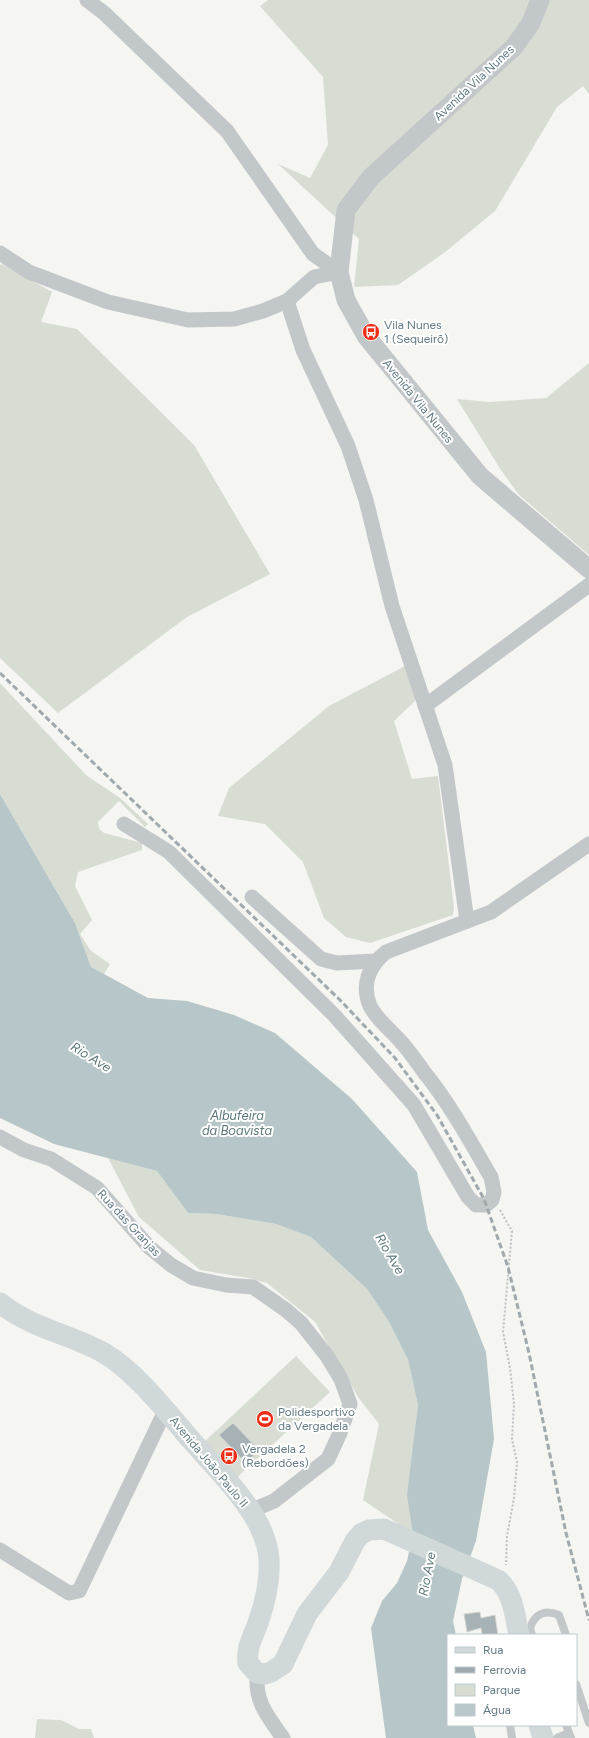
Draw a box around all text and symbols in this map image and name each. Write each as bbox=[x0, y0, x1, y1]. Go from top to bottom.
street label: Avenida Vila Nunes bbox=[431, 42, 517, 124]
place label: Vila Nunes 1 (Sequeirô) bbox=[384, 318, 448, 346]
bus stop icon: Vila Nunes 1 (Sequeirô) bbox=[361, 322, 381, 342]
street label: Avenida Vila Nunes bbox=[380, 356, 456, 446]
water label: Rio Ave bbox=[68, 1039, 114, 1075]
water label: Albufeira da Boavista bbox=[202, 1108, 272, 1138]
street label: Rua das Granjas bbox=[95, 1187, 164, 1259]
water label: Rio Ave bbox=[372, 1231, 408, 1277]
place label: Polidesportivo da Vergadela bbox=[278, 1405, 355, 1433]
sports icon: Polidesportivo da Vergadela bbox=[255, 1409, 275, 1429]
street label: Avenida João Paulo II bbox=[167, 1414, 251, 1510]
place label: Vergadela 2 (Rebordões) bbox=[242, 1442, 309, 1470]
bus stop icon: Vergadela 2 (Rebordões) bbox=[219, 1446, 239, 1466]
water label: Rio Ave bbox=[415, 1551, 439, 1597]
legend bbox=[447, 1634, 577, 1726]
text: Rua bbox=[483, 1643, 503, 1657]
text: Ferrovia bbox=[483, 1663, 526, 1677]
text: Parque bbox=[483, 1683, 521, 1697]
text: Água bbox=[483, 1703, 511, 1717]

